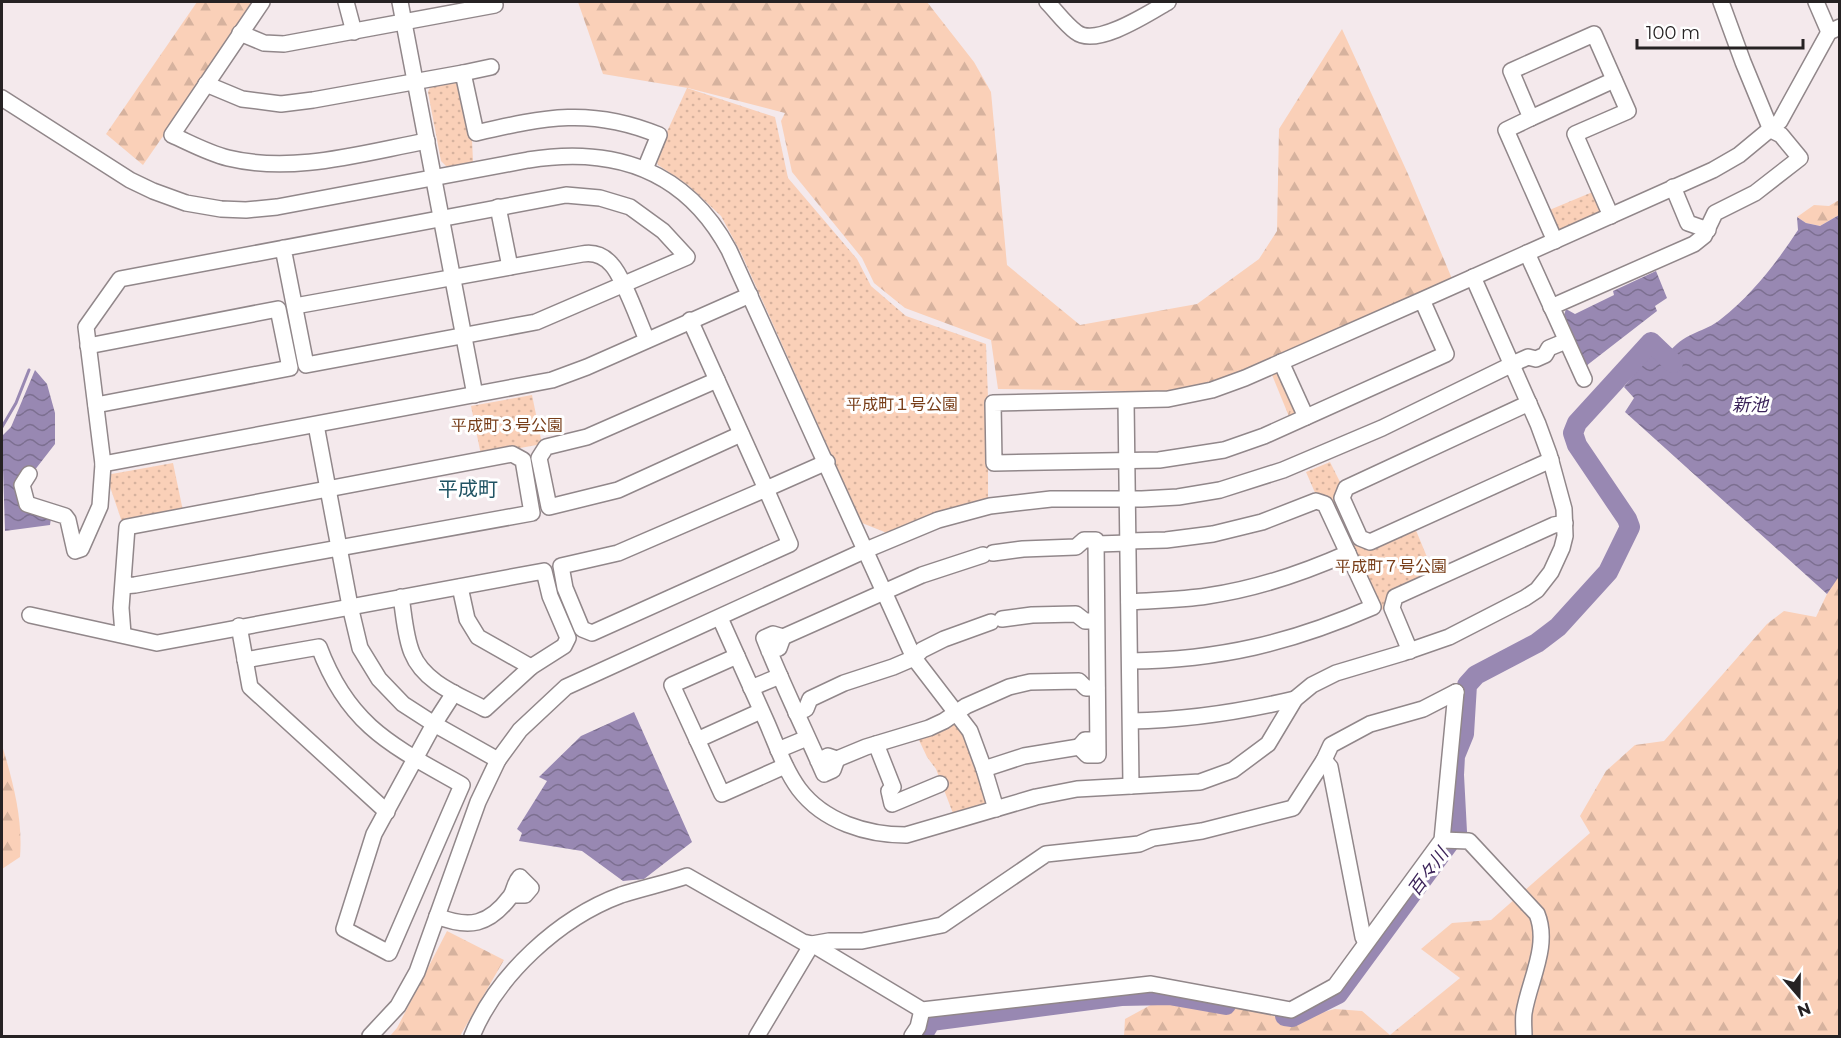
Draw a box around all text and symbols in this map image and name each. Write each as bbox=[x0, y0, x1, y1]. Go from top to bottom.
scale bar bbox=[1637, 12, 1804, 50]
text: 100 m bbox=[1646, 22, 1700, 44]
water label: 新池 bbox=[1732, 394, 1770, 416]
park label: 平成町１号公園 bbox=[846, 395, 958, 414]
park label: 平成町３号公園 bbox=[451, 416, 563, 435]
district label: 平成町 bbox=[438, 477, 498, 501]
park label: 平成町７号公園 bbox=[1335, 557, 1447, 576]
water label: 百々川 bbox=[1403, 842, 1454, 900]
north arrow bbox=[1769, 966, 1829, 1026]
text: N bbox=[1795, 998, 1813, 1021]

